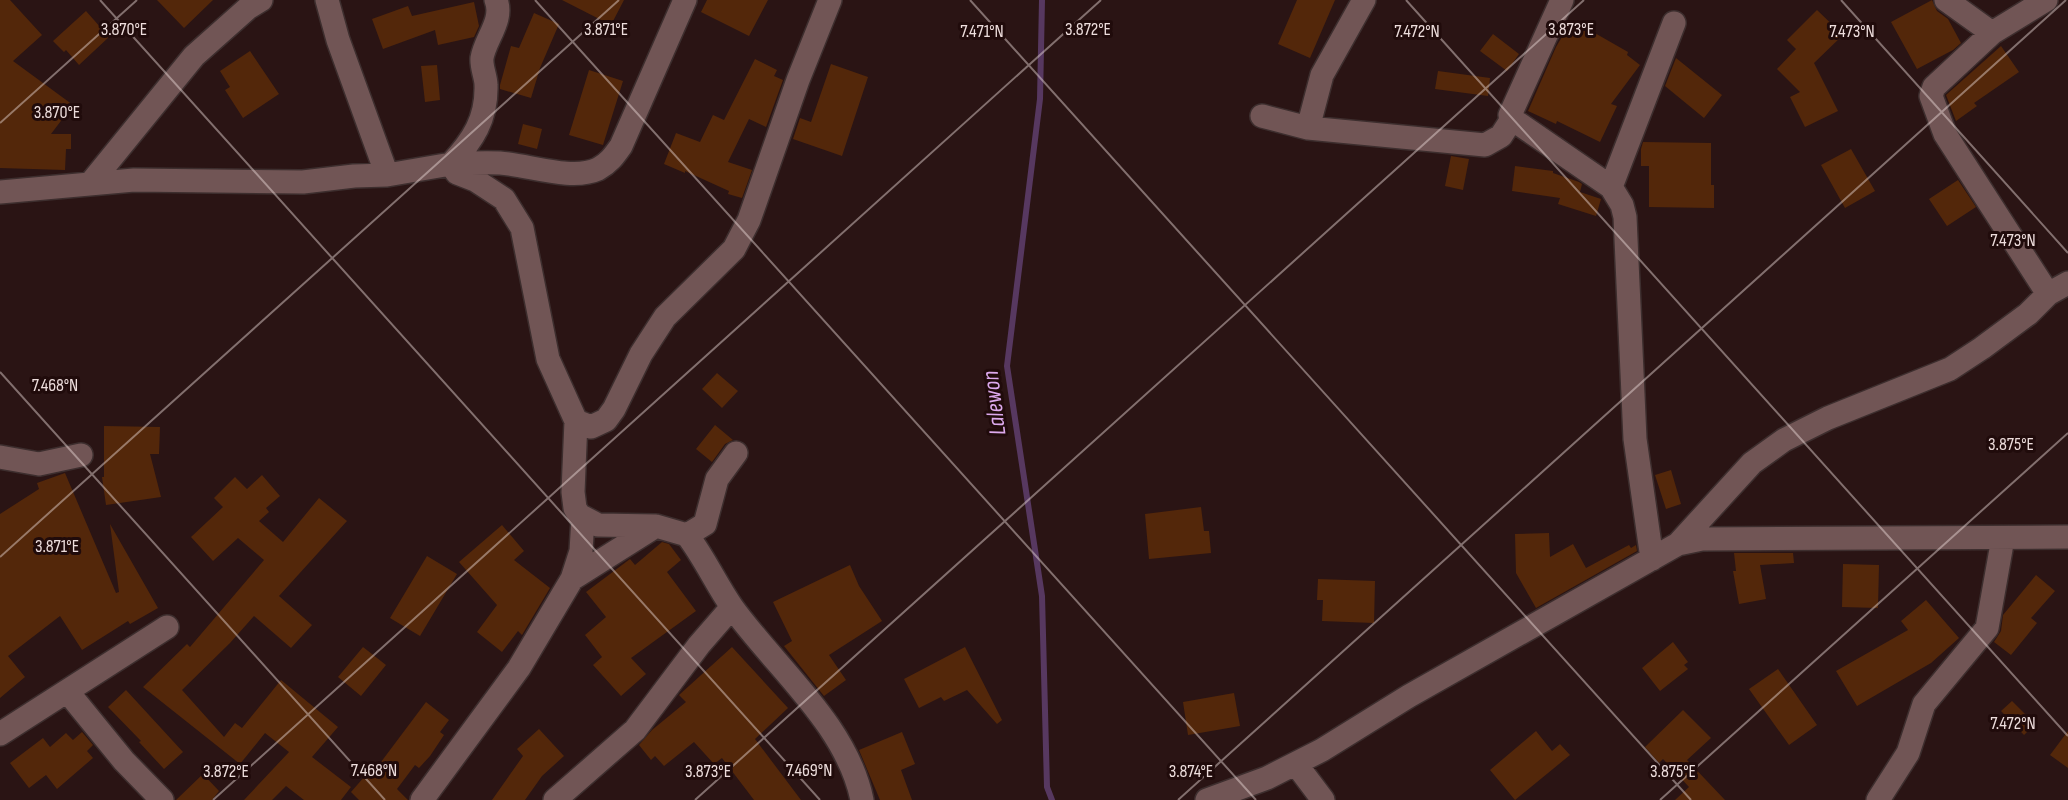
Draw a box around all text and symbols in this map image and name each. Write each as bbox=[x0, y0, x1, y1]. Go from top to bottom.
text: 3.870°E bbox=[101, 19, 147, 40]
text: 3.871°E bbox=[584, 19, 628, 40]
text: 3.872°E bbox=[1065, 19, 1111, 40]
text: 3.873°E bbox=[1548, 19, 1594, 40]
text: 7.471°N bbox=[960, 21, 1004, 42]
text: 7.472°N bbox=[1394, 21, 1440, 42]
text: 7.473°N bbox=[1829, 21, 1875, 42]
text: 3.870°E bbox=[34, 102, 80, 123]
text: 7.473°N bbox=[1990, 230, 2036, 251]
water label: Lalewon bbox=[976, 369, 1012, 437]
text: 7.468°N bbox=[32, 375, 78, 396]
text: 3.875°E bbox=[1988, 434, 2034, 455]
text: 3.871°E bbox=[35, 536, 79, 557]
text: 7.472°N bbox=[1990, 713, 2036, 734]
text: 7.468°N bbox=[351, 760, 397, 781]
text: 7.469°N bbox=[786, 760, 832, 781]
text: 3.872°E bbox=[203, 761, 249, 782]
text: 3.873°E bbox=[685, 761, 731, 782]
text: 3.874°E bbox=[1169, 761, 1213, 782]
text: 3.875°E bbox=[1650, 761, 1696, 782]

